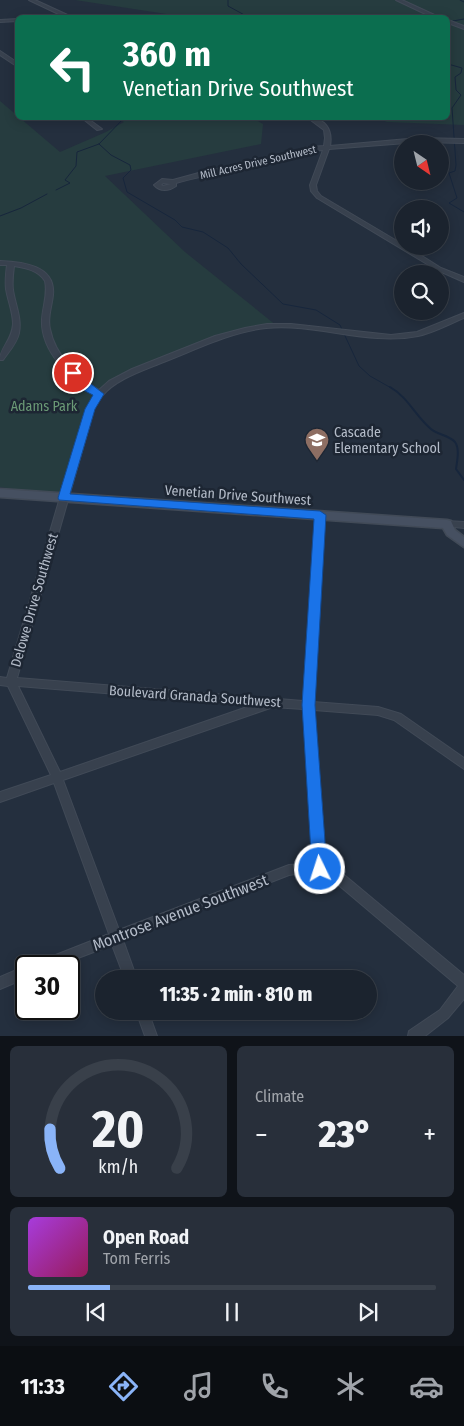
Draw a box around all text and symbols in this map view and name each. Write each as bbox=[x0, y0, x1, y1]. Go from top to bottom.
text: 360 m bbox=[123, 33, 211, 75]
icon: left bbox=[40, 35, 105, 100]
text: Venetian Drive Southwest bbox=[123, 75, 354, 102]
north arrow bbox=[394, 135, 449, 190]
map controls bbox=[394, 135, 449, 320]
street label: Mill Acres Drive Southwest bbox=[199, 143, 318, 182]
button: sound bbox=[394, 200, 449, 255]
button: search bbox=[394, 265, 449, 320]
pin bbox=[52, 352, 94, 394]
icon: arrive bbox=[59, 359, 87, 387]
park label: Adams Park bbox=[11, 398, 78, 415]
place label: Cascade Elementary School bbox=[334, 424, 441, 457]
school or university icon: Cascade Elementary School bbox=[304, 427, 330, 461]
street label: Venetian Drive Southwest bbox=[164, 482, 312, 509]
street label: Delowe Drive Southwest bbox=[7, 531, 62, 669]
street label: Boulevard Granada Southwest bbox=[108, 682, 282, 711]
position arrow bbox=[293, 842, 345, 894]
street label: Montrose Avenue Southwest bbox=[90, 870, 271, 955]
speed limit sign: 30 bbox=[15, 955, 80, 1020]
text: 11:35 · 2 min · 810 m bbox=[160, 983, 312, 1006]
text: Climate bbox=[255, 1087, 304, 1106]
text: 20 bbox=[91, 1098, 145, 1161]
text: 23° bbox=[319, 1111, 372, 1157]
text: − bbox=[255, 1118, 268, 1151]
text: + bbox=[423, 1118, 436, 1151]
text: km/h bbox=[99, 1156, 138, 1178]
text: Open Road bbox=[103, 1226, 189, 1249]
text: Tom Ferris bbox=[103, 1249, 170, 1268]
icon: previous bbox=[82, 1298, 110, 1326]
icon: pause bbox=[218, 1298, 246, 1326]
icon: next bbox=[354, 1298, 382, 1326]
icon: directions bbox=[106, 1369, 141, 1404]
icon: music bbox=[181, 1369, 216, 1404]
icon: phone bbox=[257, 1369, 292, 1404]
icon: climate bbox=[333, 1369, 368, 1404]
icon: car bbox=[409, 1369, 444, 1404]
text: 11:33 bbox=[20, 1373, 65, 1400]

